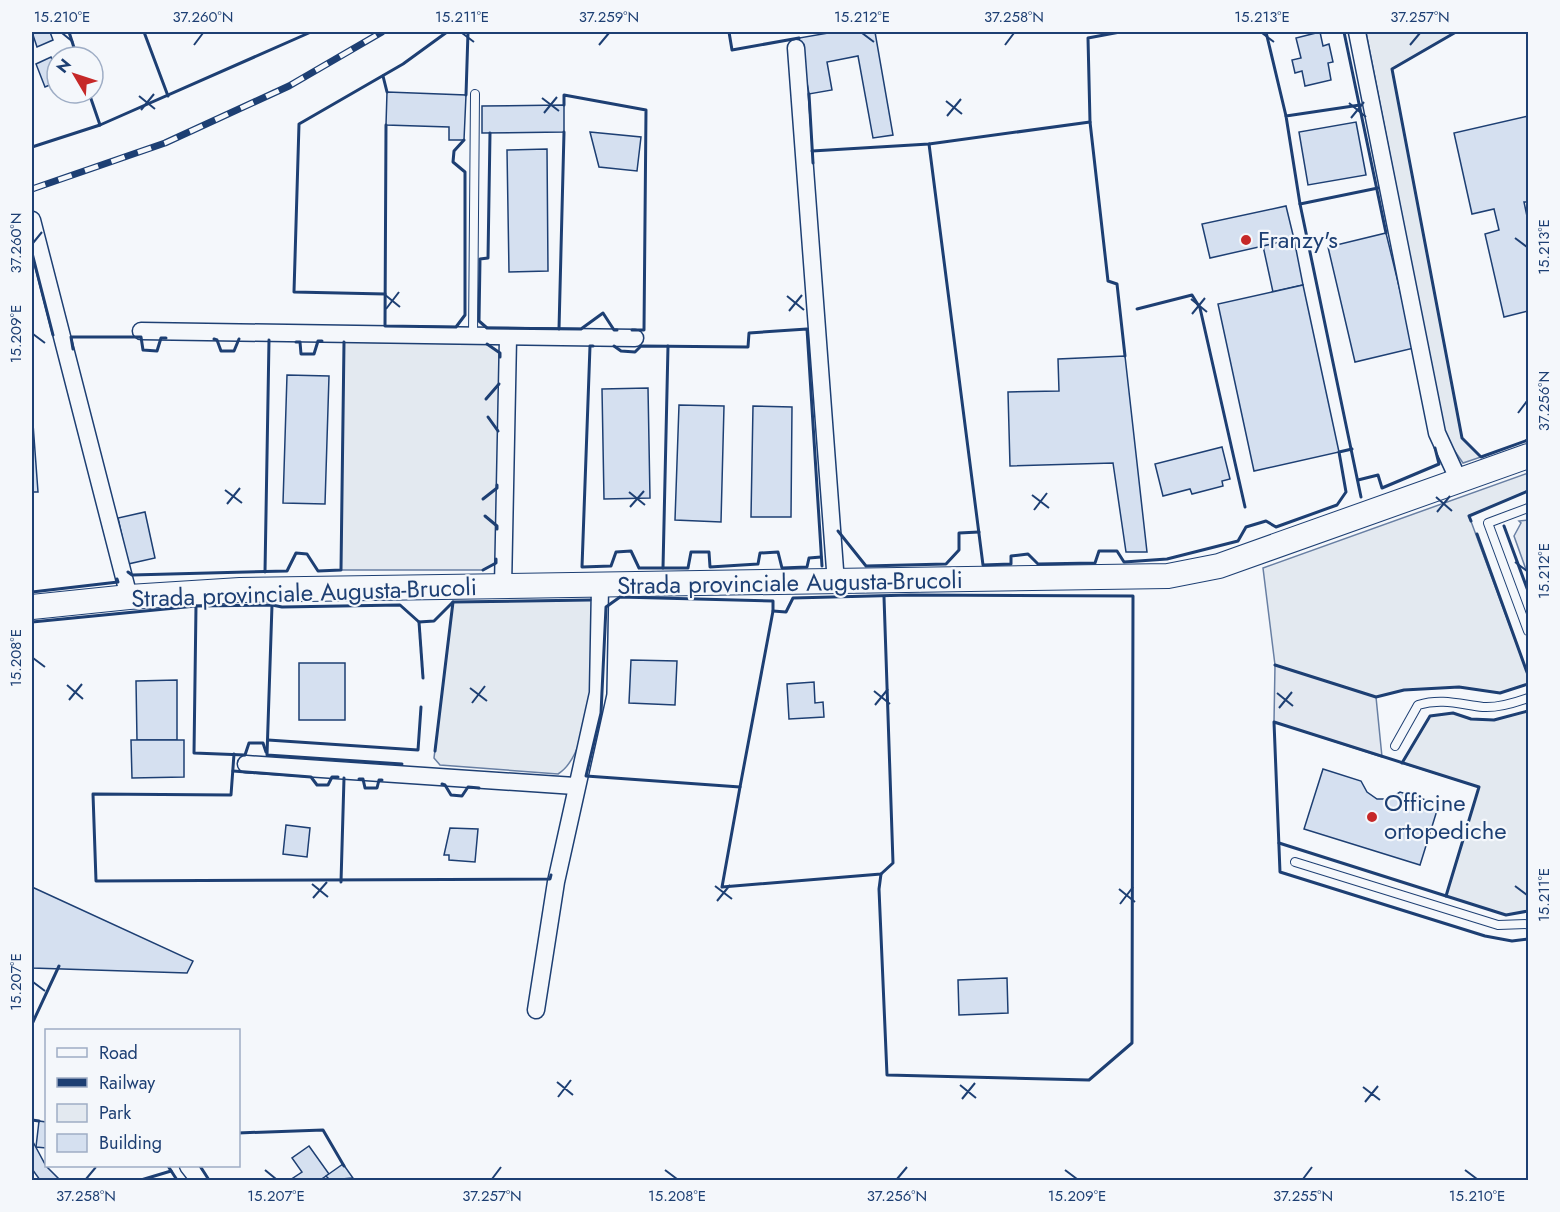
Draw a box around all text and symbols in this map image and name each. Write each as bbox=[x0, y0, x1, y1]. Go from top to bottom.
text: 15.210°E bbox=[34, 6, 90, 28]
text: 37.260°N bbox=[173, 6, 233, 28]
text: 15.211°E bbox=[435, 6, 489, 28]
text: 37.259°N bbox=[579, 6, 639, 28]
text: 15.212°E bbox=[834, 6, 890, 28]
text: 37.258°N bbox=[984, 6, 1044, 28]
text: 15.213°E bbox=[1234, 6, 1290, 28]
text: 37.257°N bbox=[1390, 6, 1450, 28]
north arrow bbox=[45, 45, 105, 105]
text: N bbox=[51, 54, 77, 78]
text: 37.260°N bbox=[5, 213, 27, 273]
text: 15.213°E bbox=[1533, 219, 1555, 275]
place label: Franzy's bbox=[1258, 222, 1338, 257]
marker: Franzy's bbox=[1239, 233, 1253, 247]
text: 15.209°E bbox=[5, 305, 27, 363]
text: 37.256°N bbox=[1533, 371, 1555, 431]
text: 15.212°E bbox=[1533, 543, 1555, 599]
street label: Strada provinciale Augusta-Brucoli bbox=[617, 562, 963, 603]
street label: Strada provinciale Augusta-Brucoli bbox=[130, 569, 477, 616]
text: 15.208°E bbox=[5, 629, 27, 687]
place label: Officine ortopediche bbox=[1384, 785, 1507, 848]
marker: Officine ortopediche bbox=[1365, 810, 1379, 824]
text: 15.211°E bbox=[1533, 868, 1555, 922]
text: 15.207°E bbox=[5, 953, 27, 1011]
legend bbox=[45, 1029, 240, 1167]
text: Road bbox=[99, 1040, 138, 1066]
text: Railway bbox=[99, 1070, 155, 1096]
text: Park bbox=[99, 1100, 131, 1126]
text: Building bbox=[99, 1130, 162, 1156]
text: 37.258°N bbox=[56, 1185, 116, 1207]
text: 15.207°E bbox=[247, 1185, 305, 1207]
text: 37.257°N bbox=[462, 1185, 522, 1207]
text: 15.208°E bbox=[648, 1185, 706, 1207]
text: 37.256°N bbox=[867, 1185, 927, 1207]
text: 15.209°E bbox=[1048, 1185, 1106, 1207]
text: 37.255°N bbox=[1273, 1185, 1333, 1207]
text: 15.210°E bbox=[1449, 1185, 1505, 1207]

